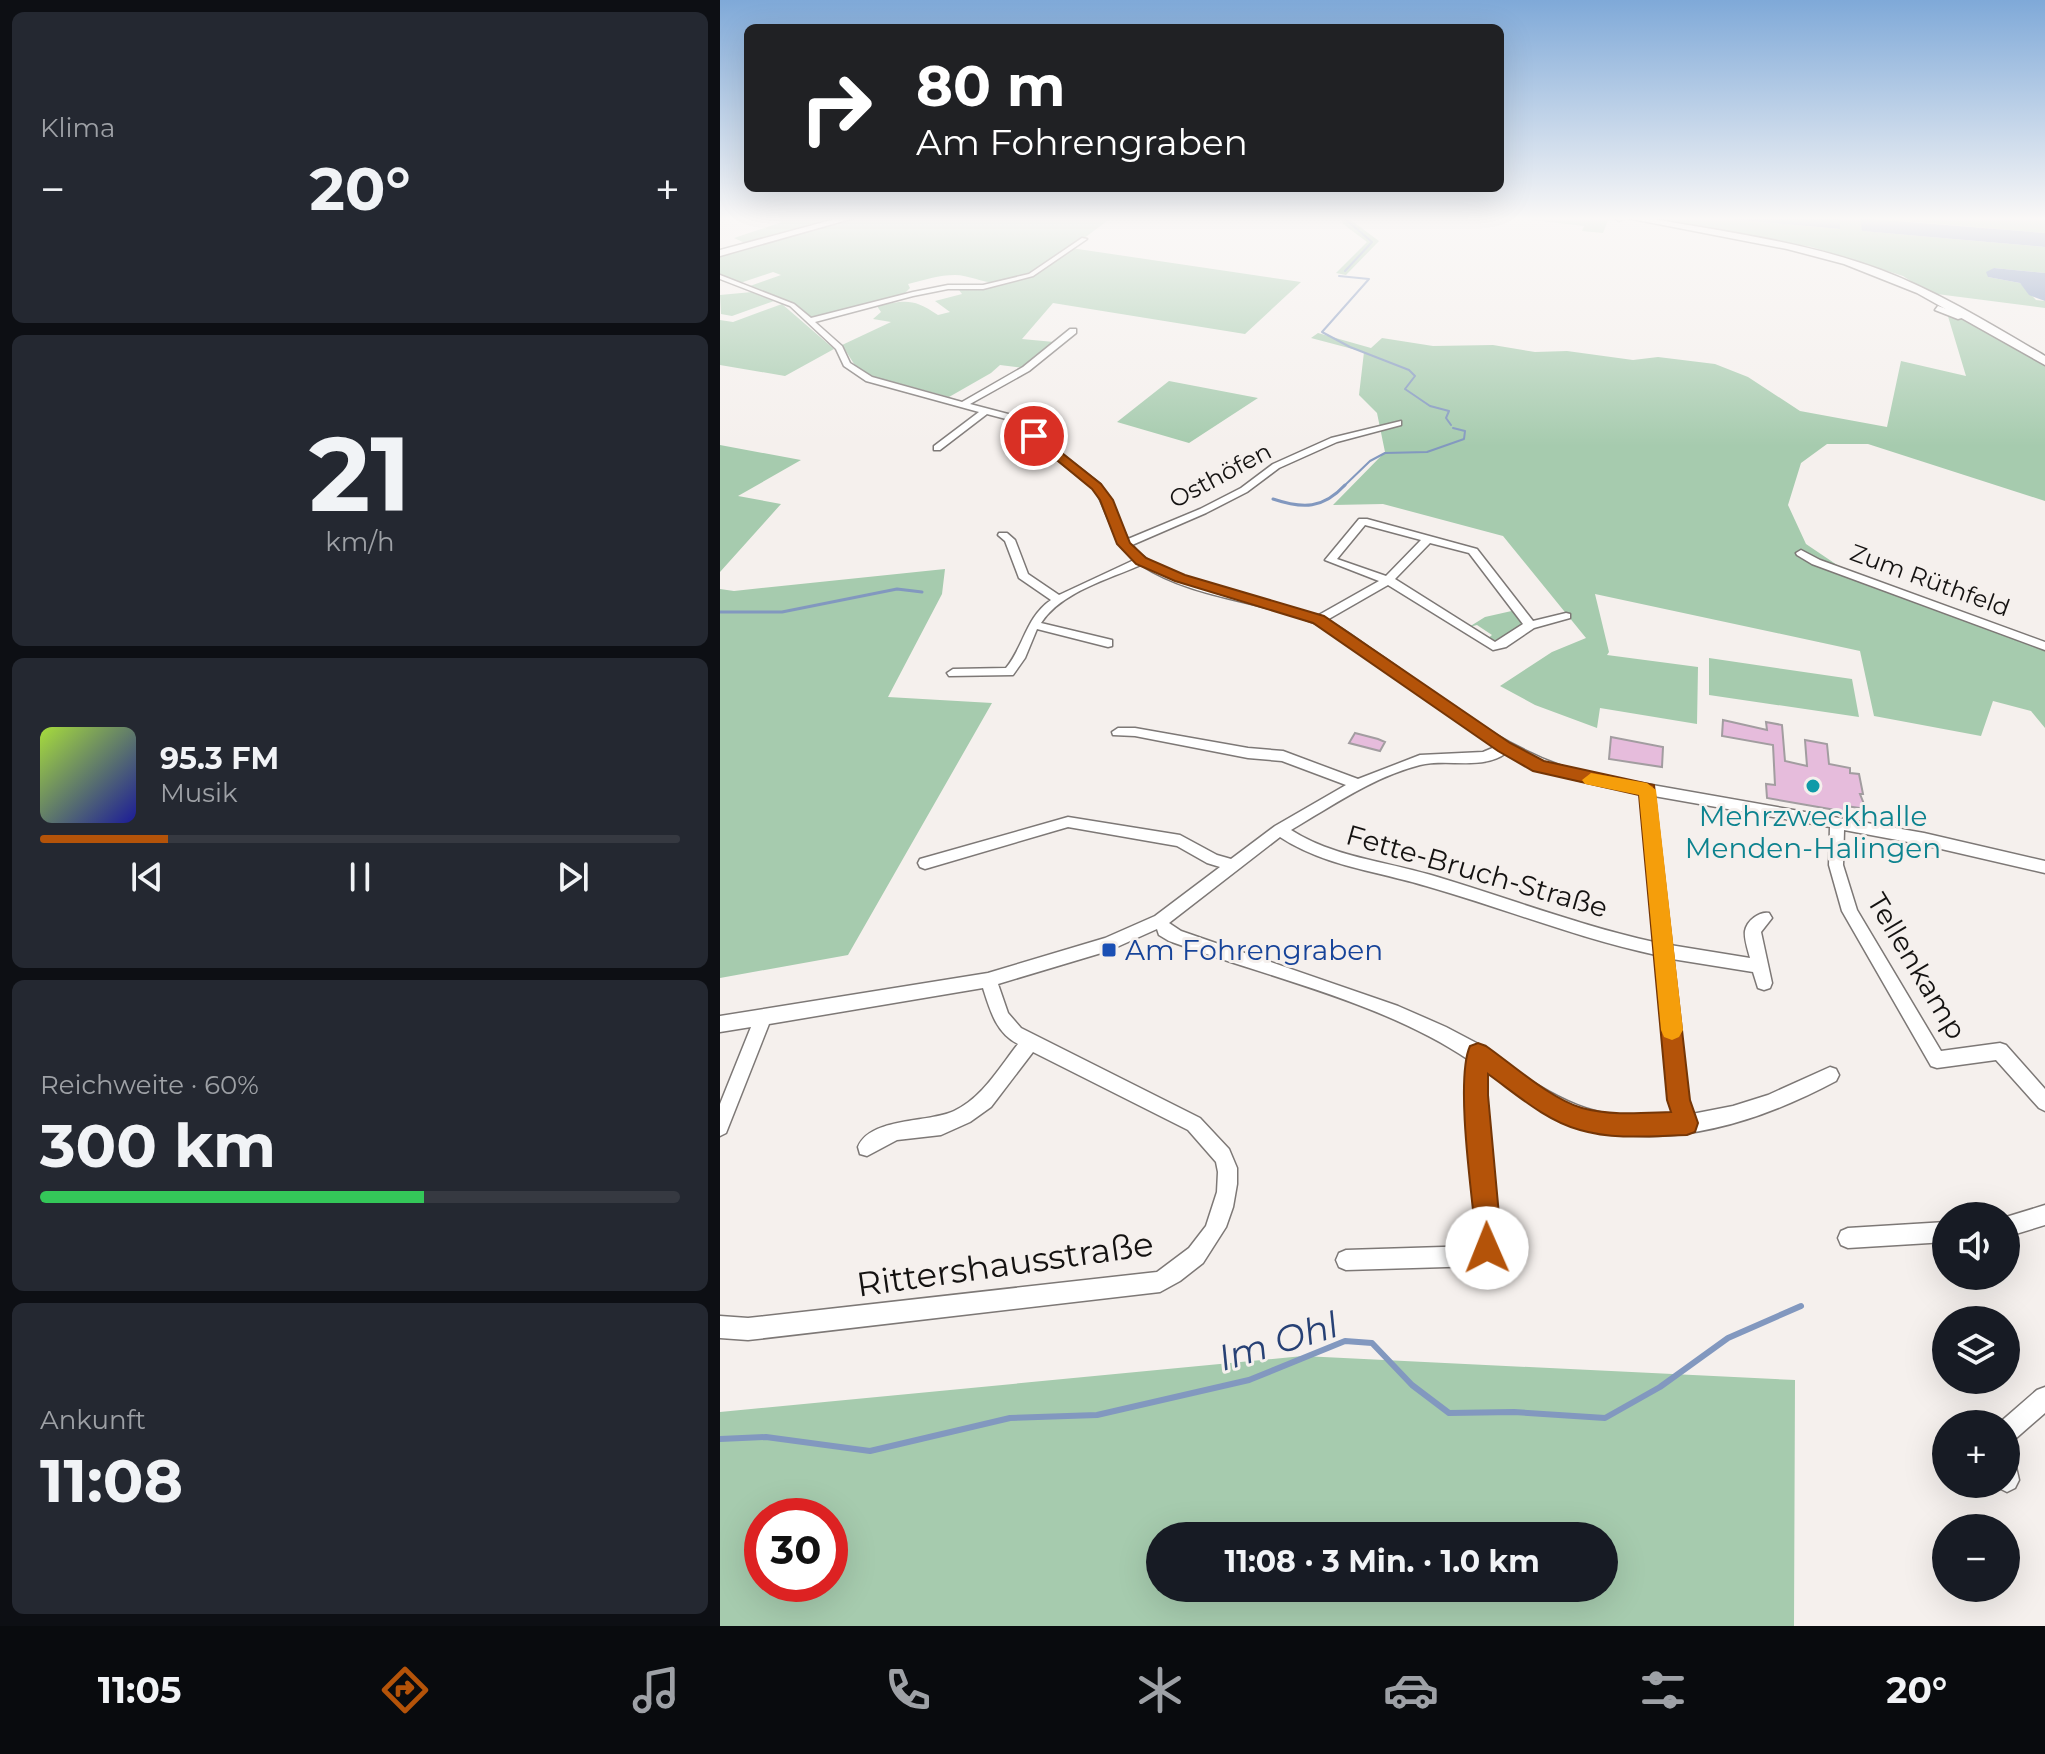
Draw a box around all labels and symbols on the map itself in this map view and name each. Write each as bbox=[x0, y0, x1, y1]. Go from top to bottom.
pin bbox=[1000, 402, 1068, 470]
street label: Osthöfen bbox=[1164, 436, 1276, 514]
street label: Zum Rüthfeld bbox=[1846, 538, 2014, 622]
marker: Mehrzweckhalle Menden-Halingen bbox=[1804, 777, 1822, 795]
place label: Mehrzweckhalle Menden-Halingen bbox=[1685, 799, 1941, 865]
street label: Fette-Bruch-Straße bbox=[1342, 817, 1612, 925]
street label: Tellenkamp bbox=[1860, 887, 1974, 1045]
place label: Am Fohrengraben bbox=[1125, 933, 1383, 967]
marker: Am Fohrengraben bbox=[1100, 941, 1118, 959]
position arrow bbox=[1445, 1206, 1529, 1290]
street label: Rittershausstraße bbox=[854, 1222, 1156, 1306]
water label: Im Ohl bbox=[1213, 1302, 1343, 1380]
speed limit sign: 30 bbox=[744, 1498, 848, 1602]

